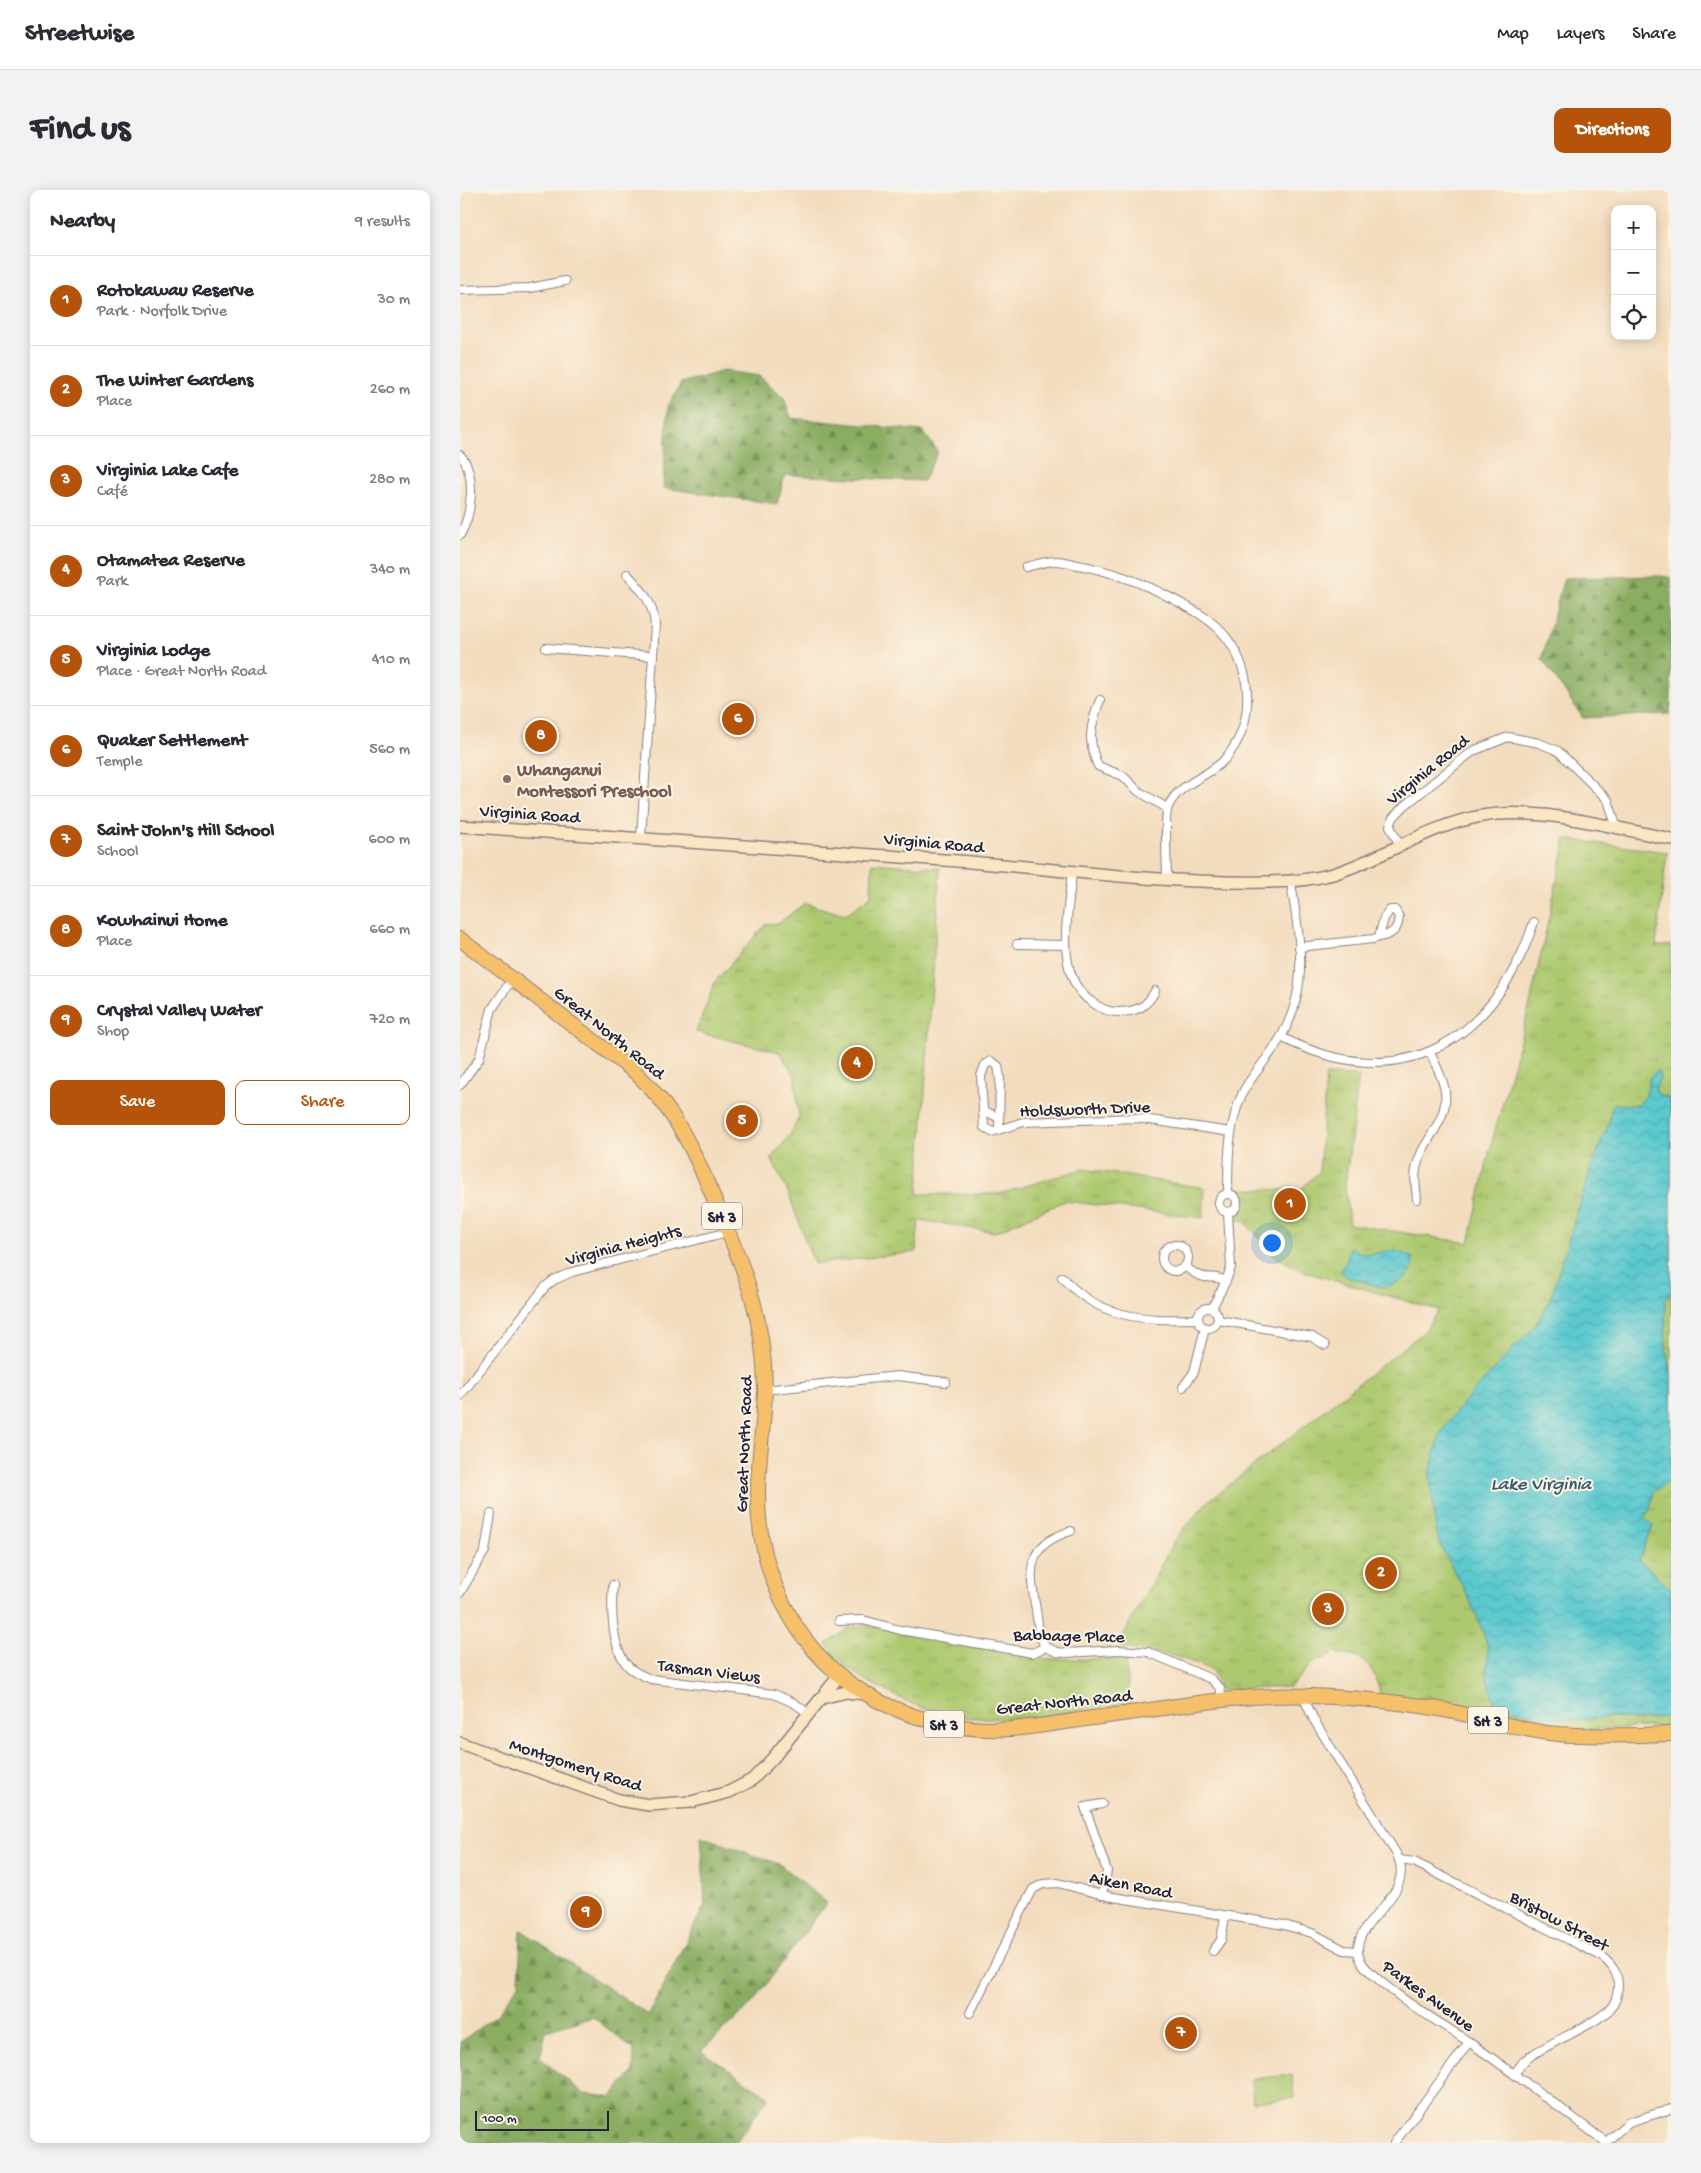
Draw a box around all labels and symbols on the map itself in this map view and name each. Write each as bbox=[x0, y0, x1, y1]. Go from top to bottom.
pin: 6 bbox=[722, 700, 754, 738]
pin: 8 bbox=[525, 717, 557, 755]
street label: Virginia Road bbox=[1382, 730, 1475, 811]
place label: Whanganui Montessori Preschool bbox=[516, 761, 672, 803]
marker: Whanganui Montessori Preschool bbox=[501, 773, 513, 785]
street label: Virginia Road bbox=[478, 801, 582, 830]
street label: Virginia Road bbox=[882, 830, 986, 859]
street label: Great North Road bbox=[549, 983, 669, 1086]
pin: 4 bbox=[841, 1044, 873, 1082]
street label: Holdsworth Drive bbox=[1019, 1098, 1152, 1123]
pin: 5 bbox=[726, 1102, 758, 1140]
pin: 1 bbox=[1274, 1185, 1306, 1223]
road number: SH 3 bbox=[702, 1202, 742, 1230]
street label: Virginia Heights bbox=[563, 1221, 685, 1272]
your location bbox=[1259, 1230, 1285, 1256]
street label: Great North Road bbox=[733, 1374, 758, 1513]
water label: Lake Virginia bbox=[1491, 1474, 1593, 1497]
pin: 2 bbox=[1365, 1554, 1397, 1592]
pin: 3 bbox=[1312, 1590, 1344, 1628]
street label: Babbage Place bbox=[1012, 1626, 1125, 1649]
street label: Tasman Views bbox=[655, 1656, 762, 1689]
street label: Great North Road bbox=[995, 1686, 1135, 1721]
road number: SH 3 bbox=[1468, 1706, 1508, 1734]
road number: SH 3 bbox=[924, 1710, 964, 1738]
street label: Montgomery Road bbox=[506, 1735, 646, 1798]
street label: Aiken Road bbox=[1087, 1868, 1175, 1905]
street label: Bristow Street bbox=[1505, 1887, 1613, 1958]
pin: 9 bbox=[570, 1893, 602, 1931]
street label: Parkes Avenue bbox=[1377, 1956, 1478, 2038]
pin: 7 bbox=[1165, 2014, 1197, 2052]
scale bar bbox=[475, 2108, 609, 2131]

